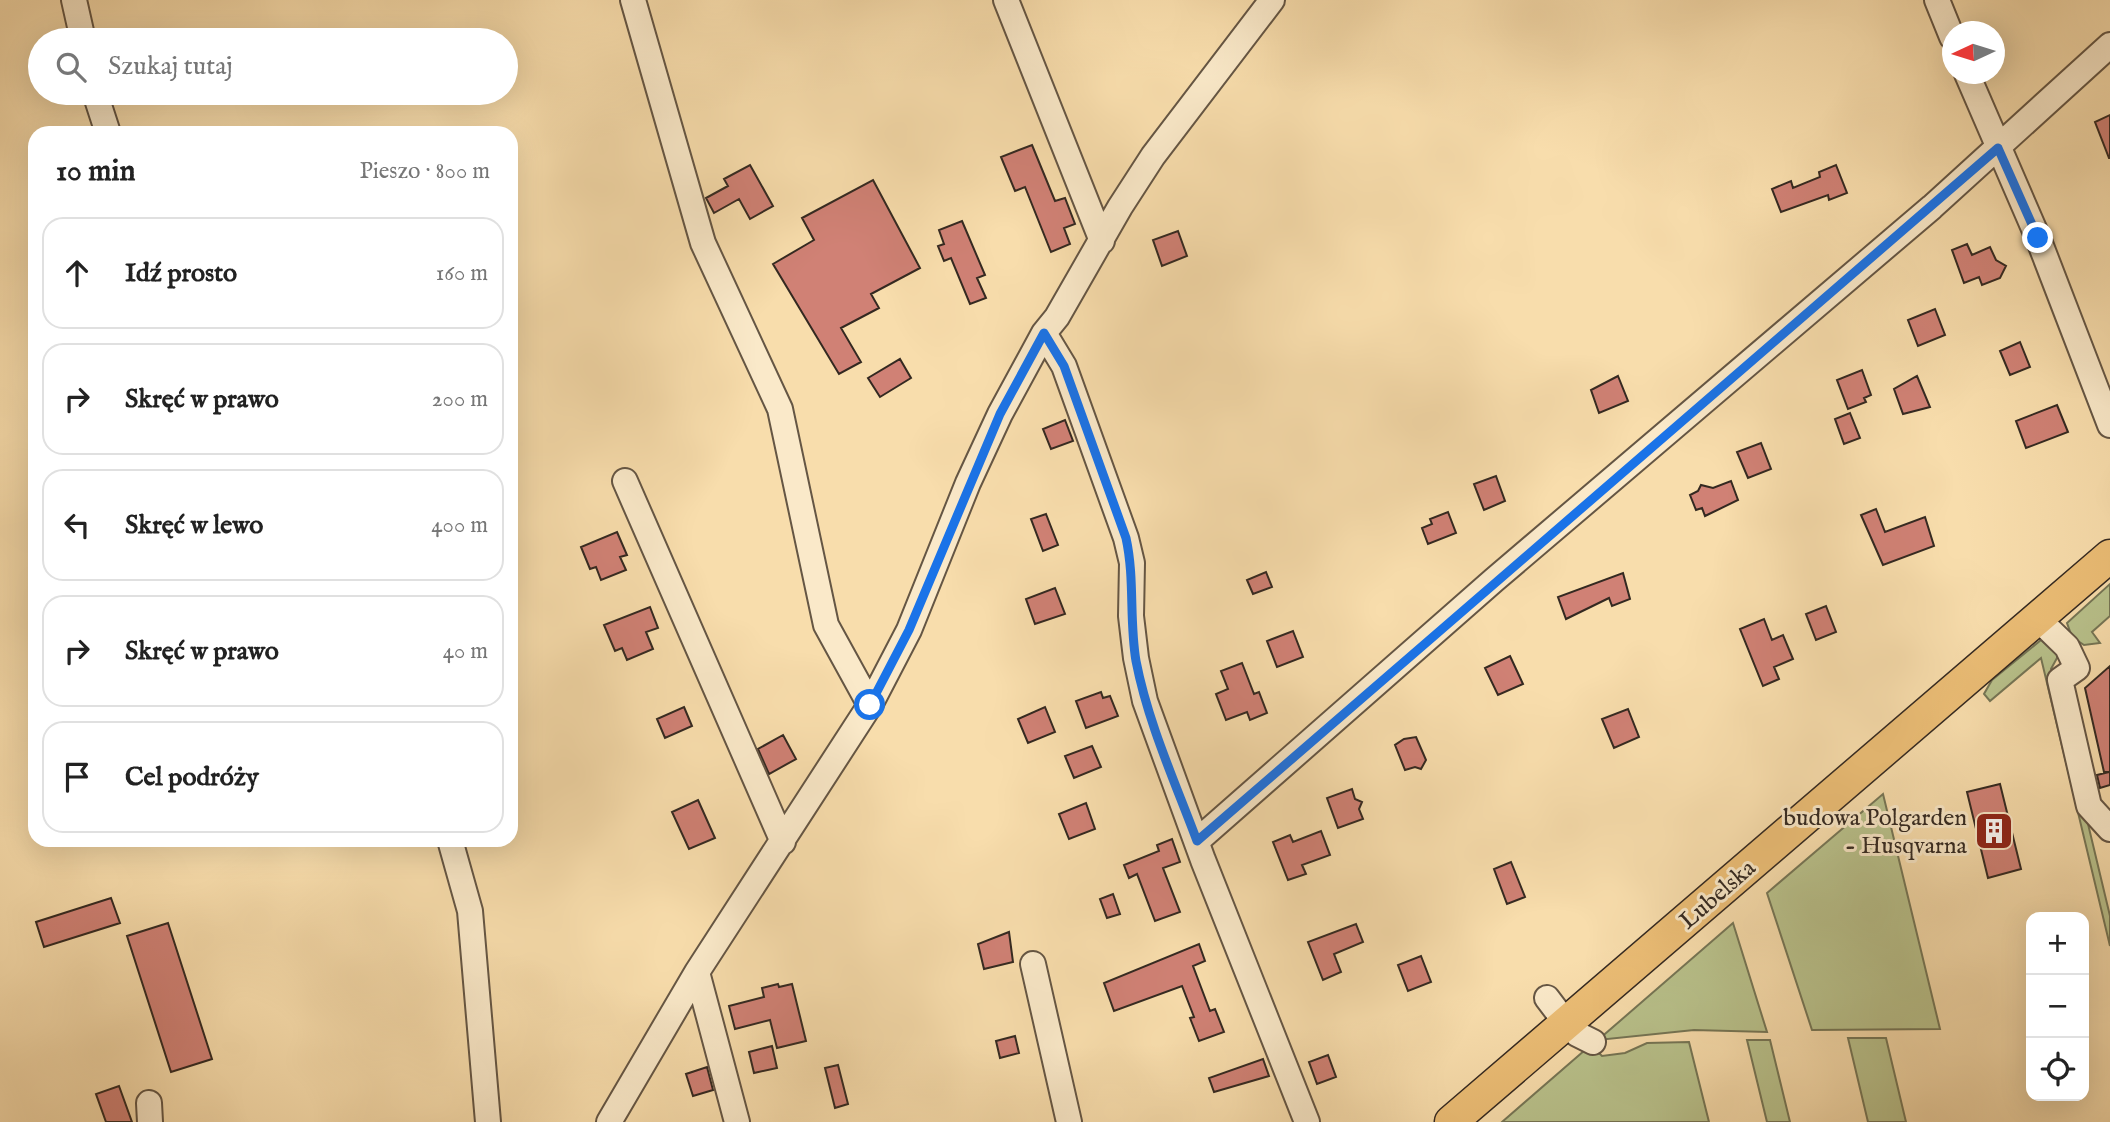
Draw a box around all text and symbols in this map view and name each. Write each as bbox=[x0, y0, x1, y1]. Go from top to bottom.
north arrow bbox=[1942, 21, 2005, 84]
search box bbox=[28, 28, 518, 105]
icon: search bbox=[52, 48, 90, 86]
text: Szukaj tutaj bbox=[108, 50, 233, 83]
text: 10 min bbox=[56, 153, 136, 191]
text: Pieszo · 800 m bbox=[359, 157, 490, 186]
route end bbox=[2022, 222, 2053, 253]
icon: ahead bbox=[58, 254, 96, 292]
text: Idź prosto bbox=[125, 257, 237, 290]
text: 160 m bbox=[436, 259, 488, 288]
icon: right bbox=[58, 380, 96, 418]
text: Skręć w prawo bbox=[125, 383, 279, 416]
text: 200 m bbox=[432, 385, 488, 414]
icon: left bbox=[58, 506, 96, 544]
text: Skręć w lewo bbox=[125, 509, 263, 542]
text: 400 m bbox=[431, 511, 488, 540]
icon: right bbox=[58, 632, 96, 670]
text: Skręć w prawo bbox=[125, 635, 279, 668]
text: 40 m bbox=[443, 637, 488, 666]
route start bbox=[854, 689, 885, 720]
icon: arrive bbox=[58, 758, 96, 796]
text: Cel podróży bbox=[125, 761, 259, 794]
place label: budowa Polgarden - Husqvarna bbox=[1783, 803, 1968, 862]
building icon: budowa Polgarden - Husqvarna bbox=[1973, 810, 2015, 852]
street label: Lubelska bbox=[1673, 853, 1763, 937]
map controls bbox=[2026, 912, 2089, 1101]
button: + bbox=[2026, 912, 2089, 975]
button: − bbox=[2026, 975, 2089, 1038]
button: locate bbox=[2026, 1038, 2089, 1101]

